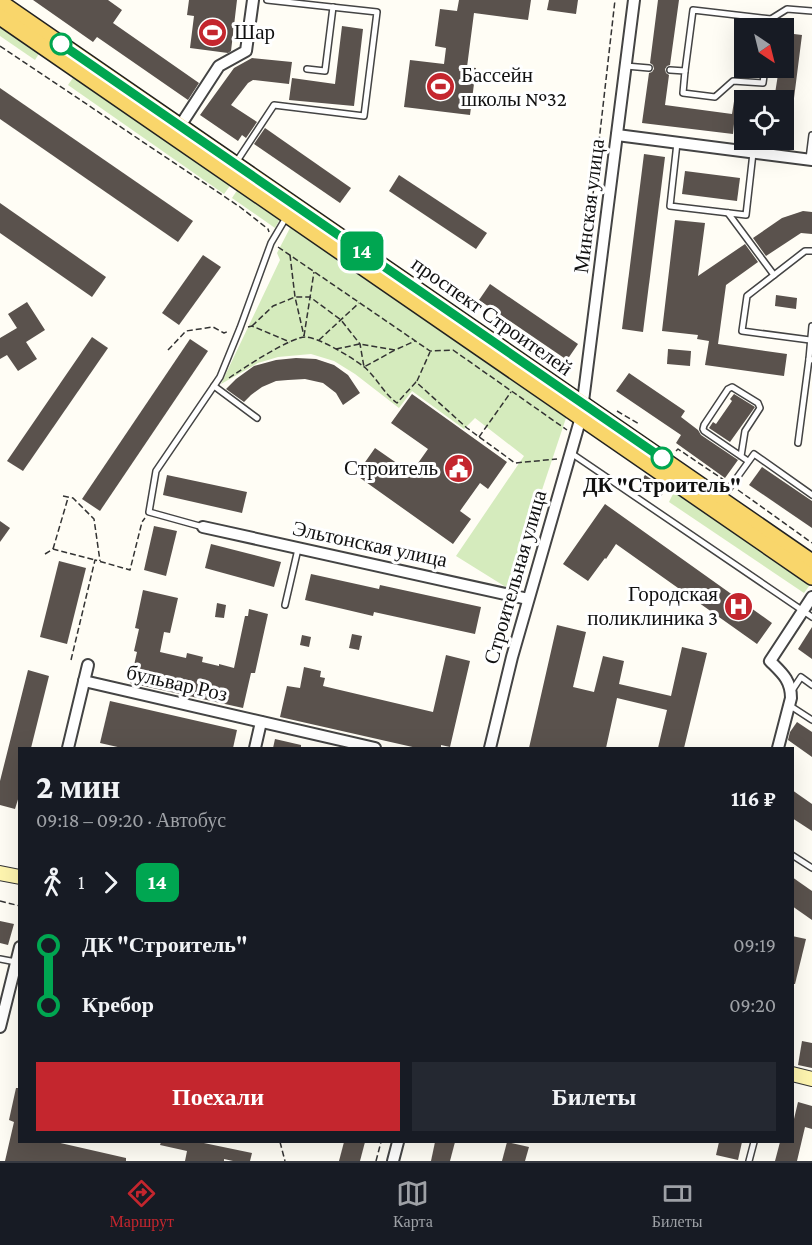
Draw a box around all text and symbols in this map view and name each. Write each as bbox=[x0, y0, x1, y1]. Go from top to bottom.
sports icon: Шар bbox=[197, 16, 229, 48]
north arrow bbox=[734, 18, 794, 78]
map controls bbox=[734, 18, 794, 150]
place label: Шар bbox=[234, 20, 275, 44]
unlabelled marker bbox=[50, 33, 72, 55]
place label: Бассейн школы №32 bbox=[461, 63, 567, 111]
sports icon: Бассейн школы №32 bbox=[424, 71, 456, 103]
button: locate bbox=[734, 90, 794, 150]
street label: Минская улица bbox=[569, 137, 609, 275]
line badge: 14 bbox=[335, 232, 389, 270]
text: 14 bbox=[352, 239, 372, 263]
street label: проспект Строителей bbox=[407, 252, 577, 380]
marker: ДК "Строитель" bbox=[651, 447, 673, 469]
public building icon: Строитель bbox=[443, 452, 475, 484]
place label: Строитель bbox=[344, 456, 438, 480]
place label: ДК "Строитель" bbox=[583, 473, 741, 497]
street label: Строительная улица bbox=[479, 487, 552, 667]
street label: Эльтонская улица bbox=[290, 516, 450, 572]
place label: Городская поликлиника 3 bbox=[587, 582, 718, 630]
hospital icon: Городская поликлиника 3 bbox=[723, 590, 755, 622]
street label: бульвар Роз bbox=[124, 660, 230, 706]
text: 2 мин bbox=[36, 768, 120, 805]
text: 116 ₽ bbox=[731, 786, 776, 811]
text: 09:18 – 09:20 · Автобус bbox=[36, 809, 226, 831]
icon: walk bbox=[36, 866, 69, 899]
icon: forward bbox=[94, 866, 127, 899]
text: 14 bbox=[148, 870, 167, 894]
text: 1 bbox=[78, 871, 85, 893]
text: ДК "Строитель" bbox=[82, 932, 247, 957]
text: 09:19 bbox=[733, 934, 776, 956]
text: Кребор bbox=[82, 992, 154, 1017]
text: 09:20 bbox=[729, 994, 776, 1016]
button: Поехали bbox=[36, 1062, 400, 1131]
button: Билеты bbox=[412, 1062, 776, 1131]
tab: Маршрут bbox=[110, 1177, 174, 1231]
tab: Карта bbox=[393, 1177, 433, 1231]
tab: Билеты bbox=[652, 1177, 702, 1231]

